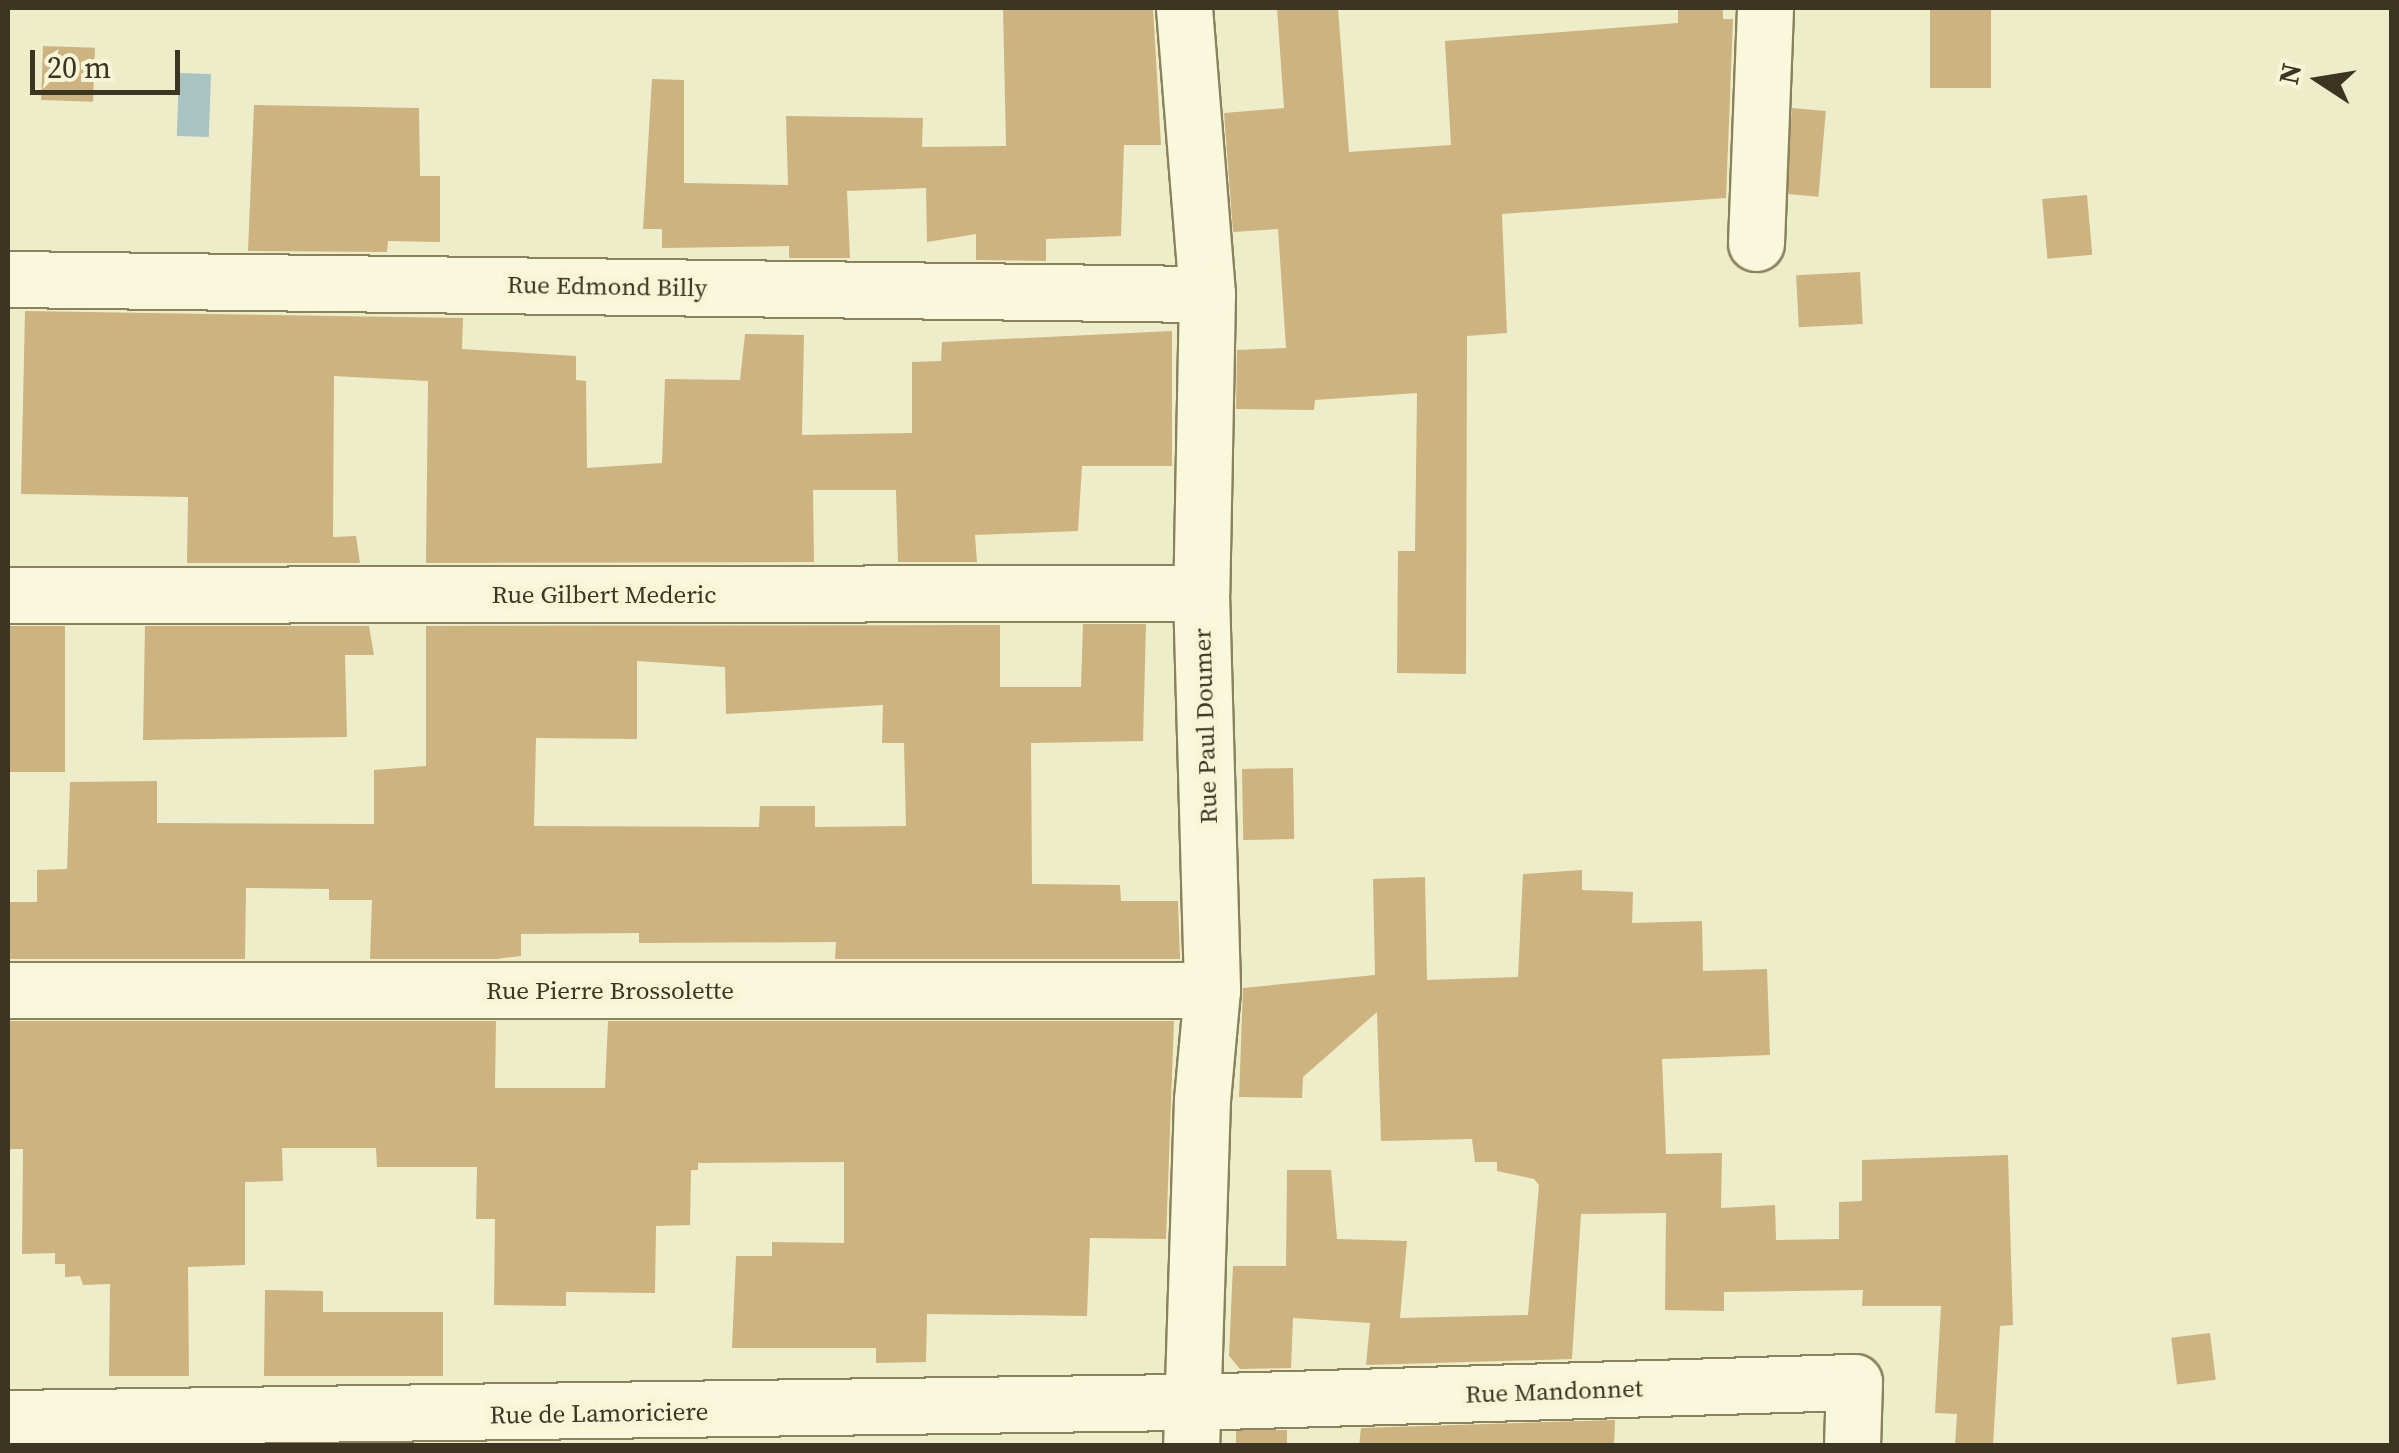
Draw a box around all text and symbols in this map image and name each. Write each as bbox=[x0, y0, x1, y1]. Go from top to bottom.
scale bar bbox=[35, 30, 185, 92]
north arrow bbox=[2269, 30, 2369, 130]
text: 20 m bbox=[47, 47, 111, 88]
text: N bbox=[2269, 60, 2310, 88]
street label: Rue Edmond Billy bbox=[507, 269, 707, 303]
street label: Rue Gilbert Mederic bbox=[492, 579, 716, 609]
street label: Rue Paul Doumer bbox=[1187, 628, 1223, 824]
street label: Rue Pierre Brossolette bbox=[486, 975, 734, 1005]
street label: Rue Mandonnet bbox=[1465, 1373, 1643, 1409]
street label: Rue de Lamoriciere bbox=[489, 1396, 709, 1430]

